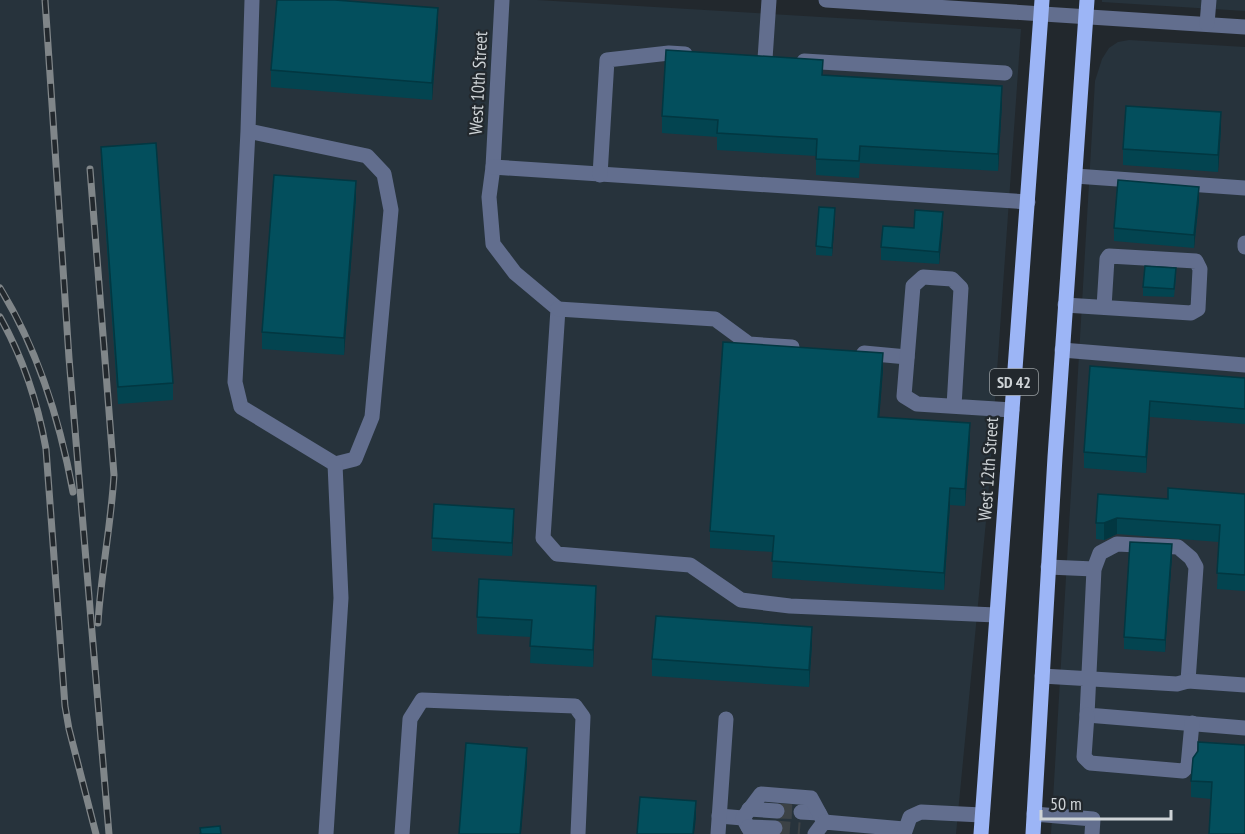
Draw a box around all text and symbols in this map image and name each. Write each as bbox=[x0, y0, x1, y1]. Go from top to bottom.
street label: West 10th Street bbox=[464, 30, 492, 135]
road number: SD 42 bbox=[990, 369, 1038, 395]
street label: West 12th Street bbox=[973, 416, 1003, 522]
scale bar bbox=[1041, 783, 1172, 821]
text: 50 m bbox=[1050, 792, 1082, 815]

